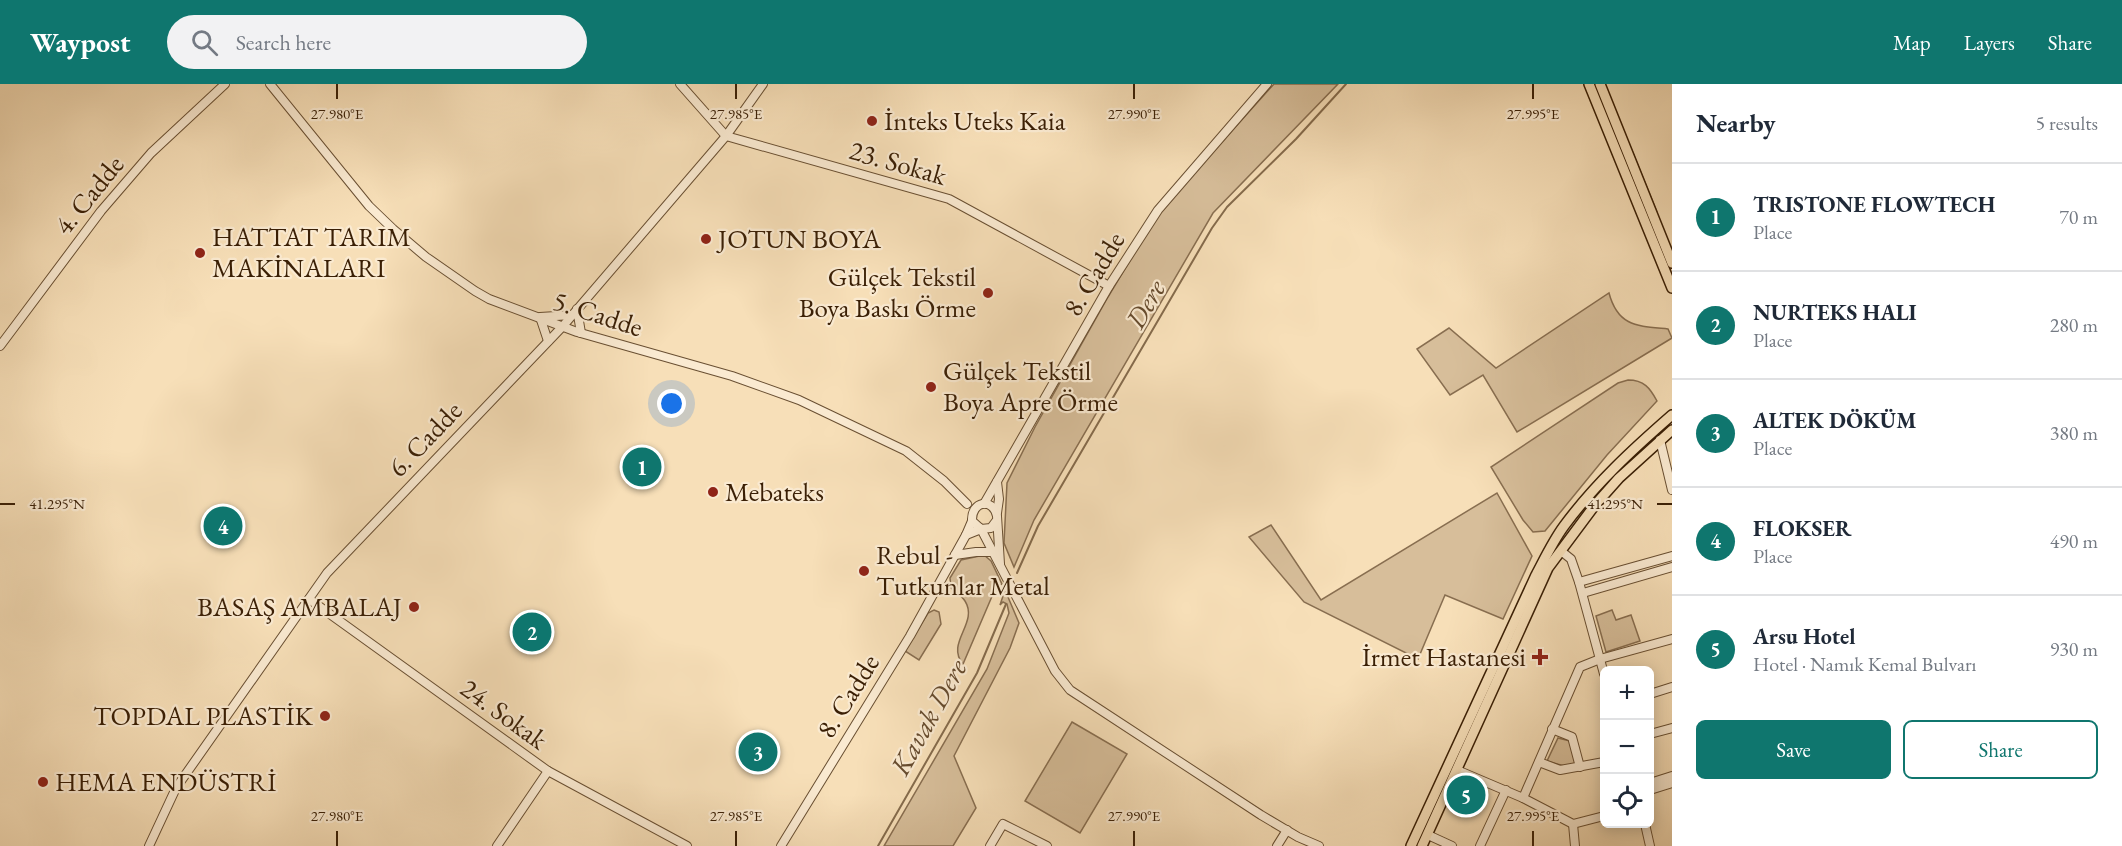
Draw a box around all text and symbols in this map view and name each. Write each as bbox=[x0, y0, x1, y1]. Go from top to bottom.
search box bbox=[167, 15, 587, 69]
text: Waypost bbox=[30, 24, 131, 60]
icon: search bbox=[188, 26, 221, 59]
text: Search here bbox=[236, 28, 331, 57]
text: Map bbox=[1893, 29, 1931, 56]
text: Layers bbox=[1964, 29, 2015, 56]
text: Share bbox=[2048, 29, 2092, 56]
place label: İnteks Uteks Kaia bbox=[884, 103, 1066, 138]
text: 27.980°E bbox=[311, 104, 364, 123]
text: 27.985°E bbox=[710, 104, 763, 123]
text: 27.990°E bbox=[1108, 104, 1161, 123]
text: 27.995°E bbox=[1507, 104, 1560, 123]
text: Nearby bbox=[1696, 106, 1776, 140]
text: 5 results bbox=[2035, 110, 2098, 136]
marker: İnteks Uteks Kaia bbox=[865, 114, 879, 128]
street label: 23. Sokak bbox=[846, 132, 951, 193]
street label: 4. Cadde bbox=[46, 148, 131, 242]
text: TRISTONE FLOWTECH bbox=[1753, 190, 1995, 219]
text: 1 bbox=[1710, 204, 1721, 230]
text: 70 m bbox=[2059, 204, 2098, 230]
place label: HATTAT TARIM MAKİNALARI bbox=[212, 219, 411, 285]
text: Place bbox=[1753, 219, 1792, 245]
place label: JOTUN BOYA bbox=[716, 221, 881, 256]
street label: 8. Cadde bbox=[1055, 225, 1132, 322]
marker: JOTUN BOYA bbox=[699, 232, 713, 246]
marker: HATTAT TARIM MAKİNALARI bbox=[193, 246, 207, 260]
place label: Gülçek Tekstil Boya Baskı Örme bbox=[799, 259, 976, 325]
water label: Dere bbox=[1116, 273, 1174, 336]
street label: 5. Cadde bbox=[549, 283, 647, 344]
marker: Gülçek Tekstil Boya Baskı Örme bbox=[981, 286, 995, 300]
text: NURTEKS HALI bbox=[1753, 298, 1917, 327]
text: 2 bbox=[1710, 312, 1721, 338]
text: 280 m bbox=[2050, 312, 2098, 338]
text: Place bbox=[1753, 327, 1792, 353]
place label: Gülçek Tekstil Boya Apre Örme bbox=[943, 353, 1118, 419]
marker: Gülçek Tekstil Boya Apre Örme bbox=[924, 380, 938, 394]
your location bbox=[657, 389, 686, 418]
street label: 6. Cadde bbox=[380, 393, 469, 484]
text: ALTEK DÖKÜM bbox=[1753, 406, 1916, 435]
text: 3 bbox=[1710, 420, 1721, 446]
text: 380 m bbox=[2050, 420, 2098, 446]
text: Place bbox=[1753, 435, 1792, 461]
pin: 1 bbox=[622, 444, 662, 490]
place label: Mebateks bbox=[725, 474, 824, 509]
marker: Mebateks bbox=[706, 485, 720, 499]
text: 41.295°N bbox=[29, 494, 85, 513]
text: 41.295°N bbox=[1587, 494, 1643, 513]
pin: 4 bbox=[204, 504, 242, 548]
text: FLOKSER bbox=[1753, 514, 1852, 543]
text: 4 bbox=[1710, 528, 1721, 554]
text: 490 m bbox=[2050, 528, 2098, 554]
place label: Rebul - Tutkunlar Metal bbox=[876, 537, 1050, 603]
text: Place bbox=[1753, 543, 1792, 569]
marker: Rebul - Tutkunlar Metal bbox=[857, 564, 871, 578]
place label: BASAŞ AMBALAJ bbox=[197, 589, 402, 624]
marker: BASAŞ AMBALAJ bbox=[407, 600, 421, 614]
pin: 2 bbox=[512, 610, 552, 654]
text: Arsu Hotel bbox=[1753, 622, 1855, 651]
text: 5 bbox=[1710, 636, 1721, 662]
text: 930 m bbox=[2050, 636, 2098, 662]
place label: İrmet Hastanesi bbox=[1362, 639, 1526, 674]
street label: 8. Cadde bbox=[808, 647, 887, 744]
marker: İrmet Hastanesi bbox=[1531, 648, 1549, 666]
text: Hotel · Namık Kemal Bulvarı bbox=[1753, 651, 1977, 677]
water label: Kavak Dere bbox=[881, 652, 975, 782]
map controls bbox=[1600, 666, 1654, 828]
button: + bbox=[1600, 666, 1654, 720]
street label: 24. Sokak bbox=[454, 670, 555, 757]
place label: TOPDAL PLASTİK bbox=[93, 698, 314, 733]
marker: TOPDAL PLASTİK bbox=[318, 709, 332, 723]
button: − bbox=[1600, 720, 1654, 774]
button: Save bbox=[1696, 720, 1891, 779]
button: Share bbox=[1903, 720, 2098, 779]
pin: 3 bbox=[738, 730, 777, 774]
place label: HEMA ENDÜSTRİ bbox=[55, 764, 276, 799]
pin: 5 bbox=[1446, 772, 1486, 818]
button: locate bbox=[1600, 774, 1654, 828]
marker: HEMA ENDÜSTRİ bbox=[36, 775, 50, 789]
text: 27.980°E bbox=[311, 806, 364, 825]
text: 27.985°E bbox=[710, 806, 763, 825]
text: 27.990°E bbox=[1108, 806, 1161, 825]
text: 27.995°E bbox=[1507, 806, 1560, 825]

